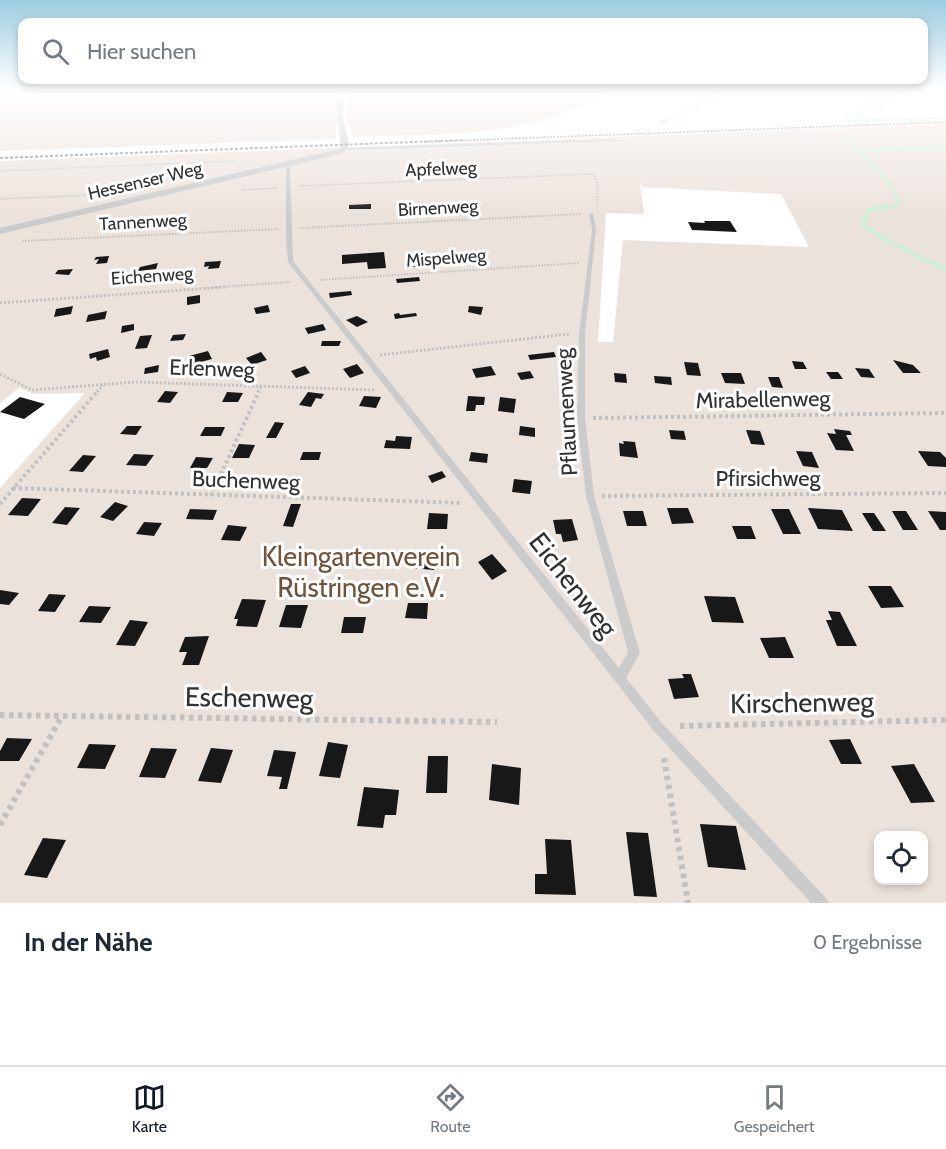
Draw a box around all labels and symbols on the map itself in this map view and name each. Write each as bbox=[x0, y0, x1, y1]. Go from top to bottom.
street label: Hessenser Weg bbox=[86, 157, 205, 205]
street label: Apfelweg bbox=[405, 157, 478, 181]
street label: Birnenweg bbox=[397, 195, 480, 221]
street label: Tannenweg bbox=[99, 209, 188, 235]
street label: Mispelweg bbox=[405, 244, 488, 272]
street label: Eichenweg bbox=[110, 262, 195, 290]
street label: Pflaumenweg bbox=[550, 346, 583, 477]
street label: Erlenweg bbox=[169, 354, 256, 384]
street label: Mirabellenweg bbox=[695, 385, 832, 414]
street label: Buchenweg bbox=[192, 465, 301, 496]
street label: Pfirsichweg bbox=[715, 465, 822, 492]
street label: Eichenweg bbox=[522, 526, 625, 644]
park label: Kleingartenverein Rüstringen e.V. bbox=[262, 540, 460, 604]
street label: Eschenweg bbox=[185, 680, 314, 715]
street label: Kirschenweg bbox=[730, 685, 875, 720]

